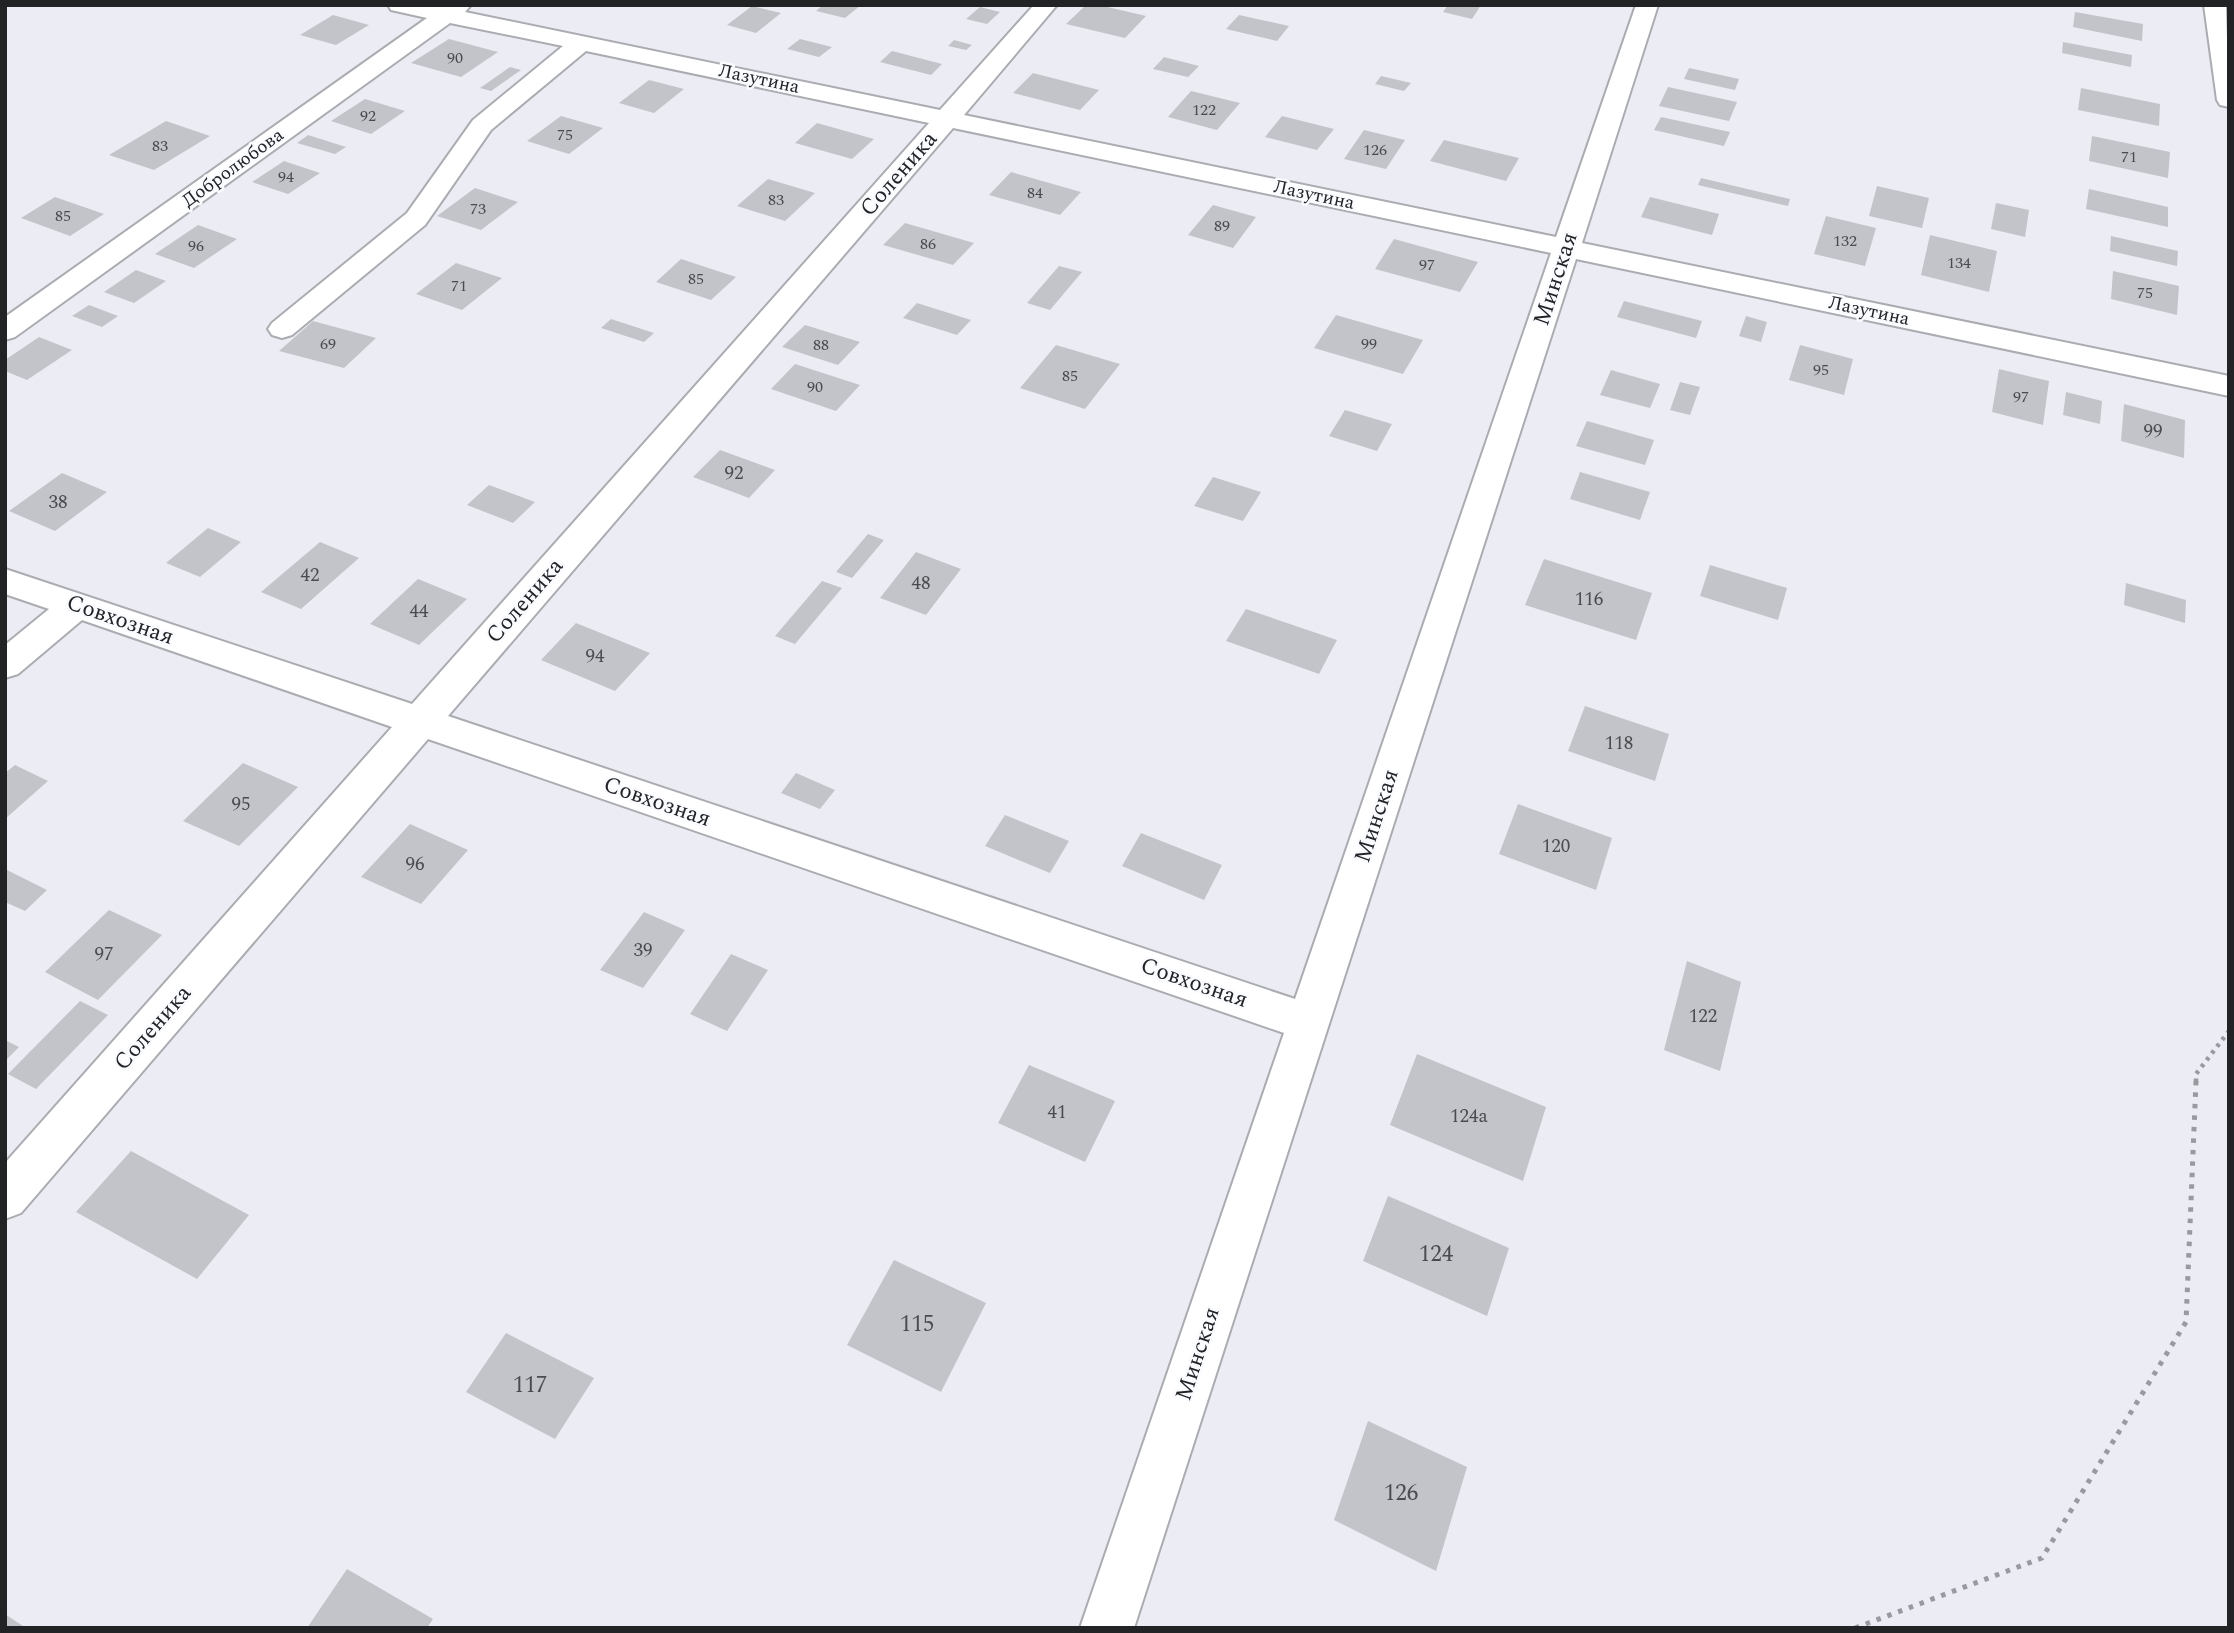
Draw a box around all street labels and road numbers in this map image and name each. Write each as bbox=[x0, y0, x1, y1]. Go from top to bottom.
street label: Лазутина bbox=[716, 56, 803, 102]
street label: Добролюбова bbox=[176, 121, 291, 215]
street label: Соленика bbox=[852, 123, 946, 225]
street label: Лазутина bbox=[1271, 172, 1358, 218]
street label: Минская bbox=[1524, 228, 1588, 330]
street label: Лазутина bbox=[1826, 288, 1913, 334]
street label: Соленика bbox=[478, 550, 572, 652]
street label: Совхозная bbox=[62, 585, 178, 655]
street label: Минская bbox=[1345, 765, 1409, 867]
street label: Совхозная bbox=[599, 767, 715, 837]
street label: Совхозная bbox=[1136, 948, 1252, 1018]
street label: Соленика bbox=[106, 977, 200, 1079]
street label: Минская bbox=[1166, 1303, 1230, 1405]

